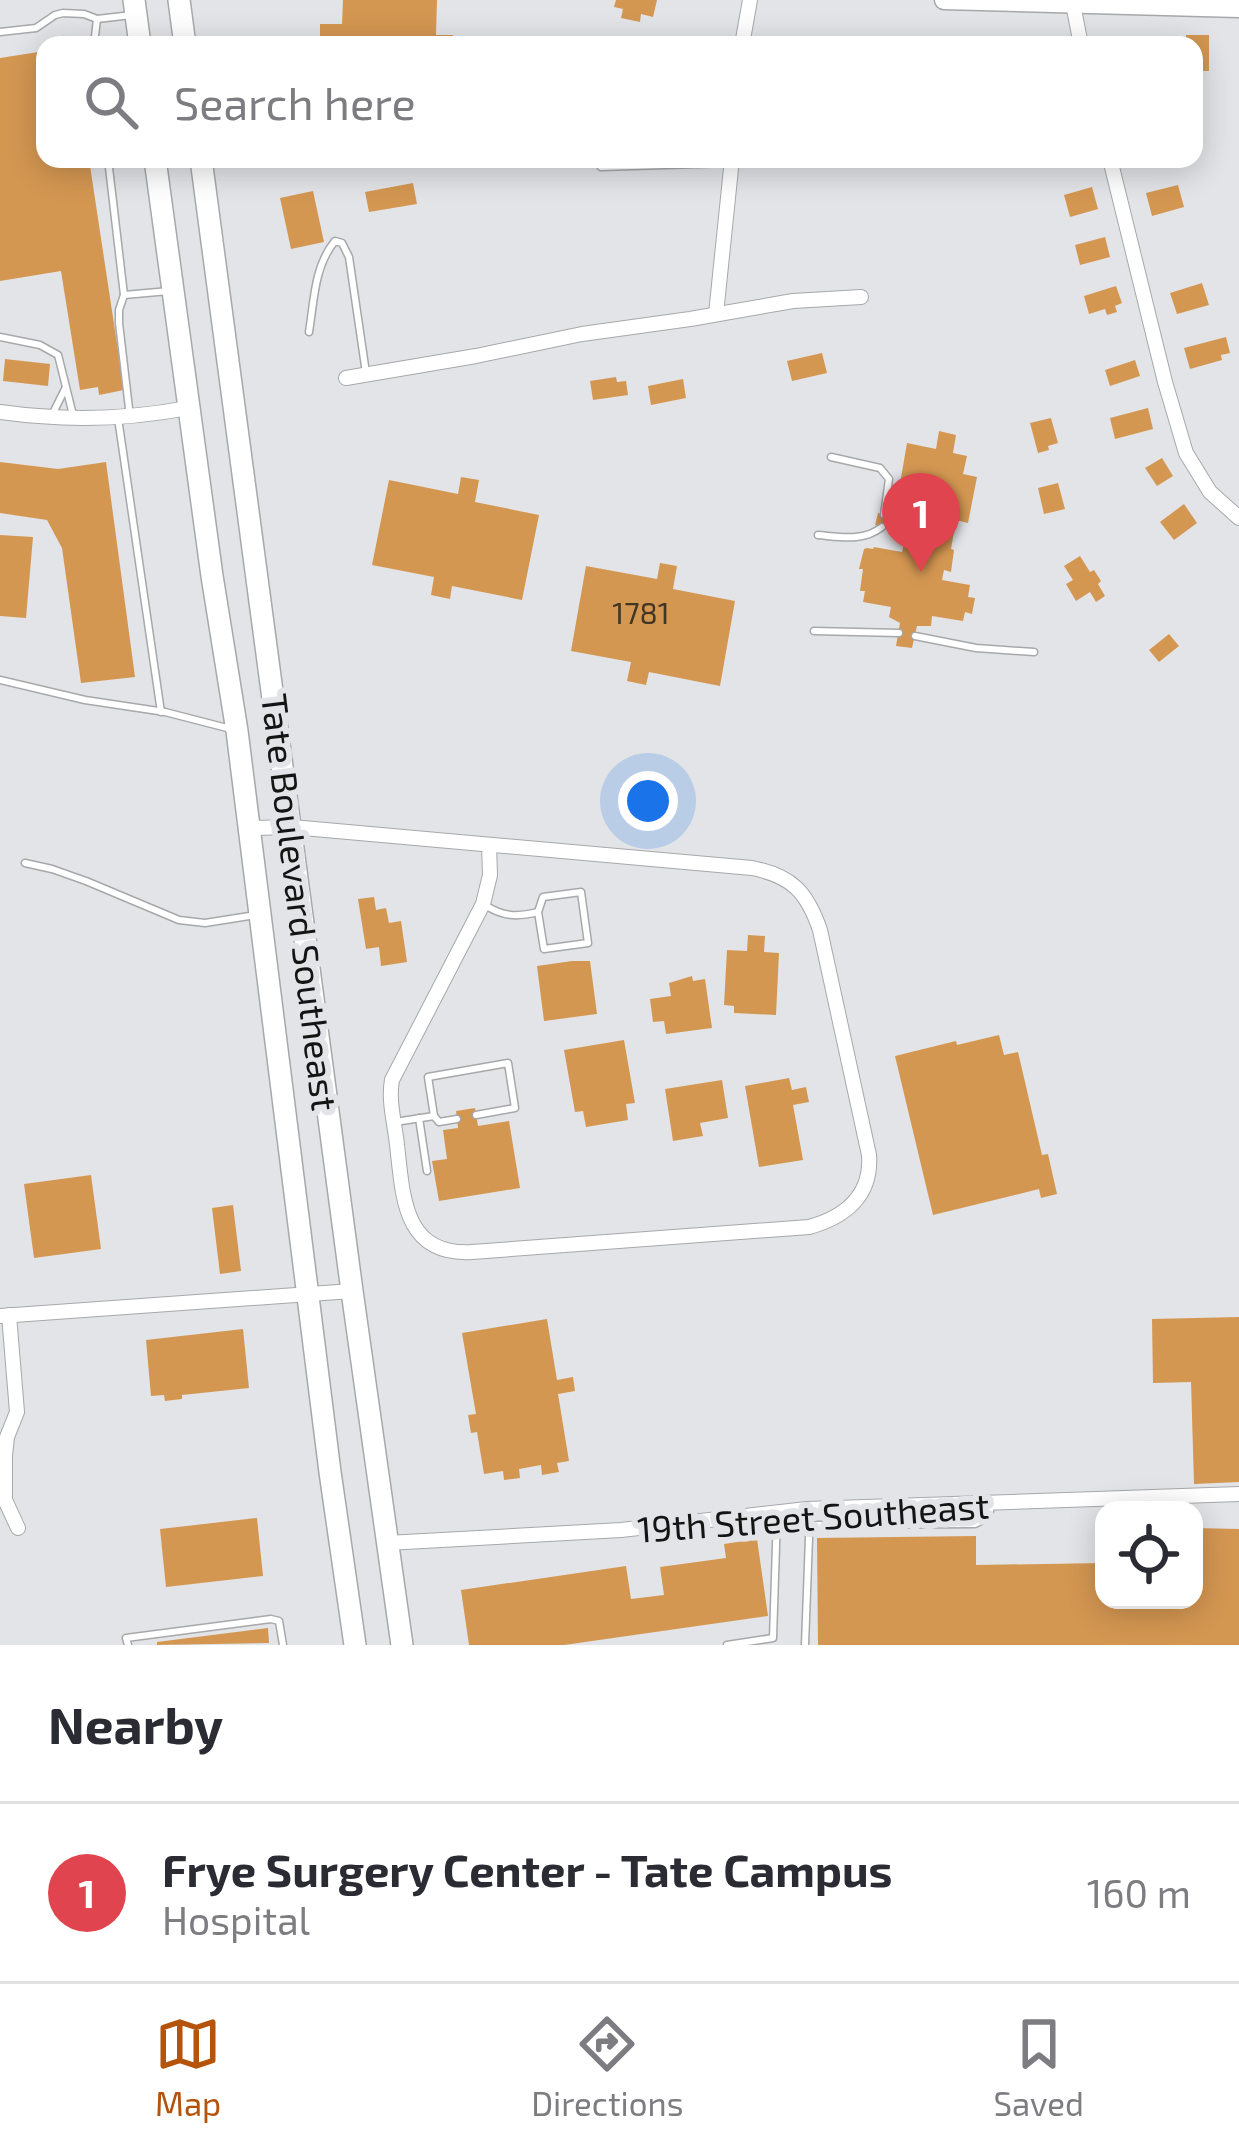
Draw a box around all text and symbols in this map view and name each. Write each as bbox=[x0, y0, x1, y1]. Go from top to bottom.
search box bbox=[36, 36, 1203, 168]
icon: search bbox=[78, 69, 144, 135]
text: Search here bbox=[174, 75, 416, 129]
pin: 1 bbox=[882, 473, 960, 572]
house number: 1781 bbox=[612, 594, 670, 630]
street label: Tate Boulevard Southeast bbox=[254, 691, 348, 1113]
your location bbox=[618, 771, 678, 831]
street label: 19th Street Southeast bbox=[636, 1482, 990, 1550]
map controls bbox=[1095, 1501, 1203, 1609]
button: locate bbox=[1095, 1501, 1203, 1609]
text: Nearby bbox=[48, 1693, 223, 1754]
text: Frye Surgery Center - Tate Campus bbox=[162, 1842, 893, 1896]
text: 1 bbox=[79, 1869, 95, 1916]
text: 160 m bbox=[1087, 1869, 1191, 1916]
text: Hospital bbox=[162, 1896, 310, 1943]
tab: Map bbox=[155, 2011, 221, 2123]
tab: Directions bbox=[531, 2011, 683, 2123]
tab: Saved bbox=[993, 2011, 1084, 2123]

